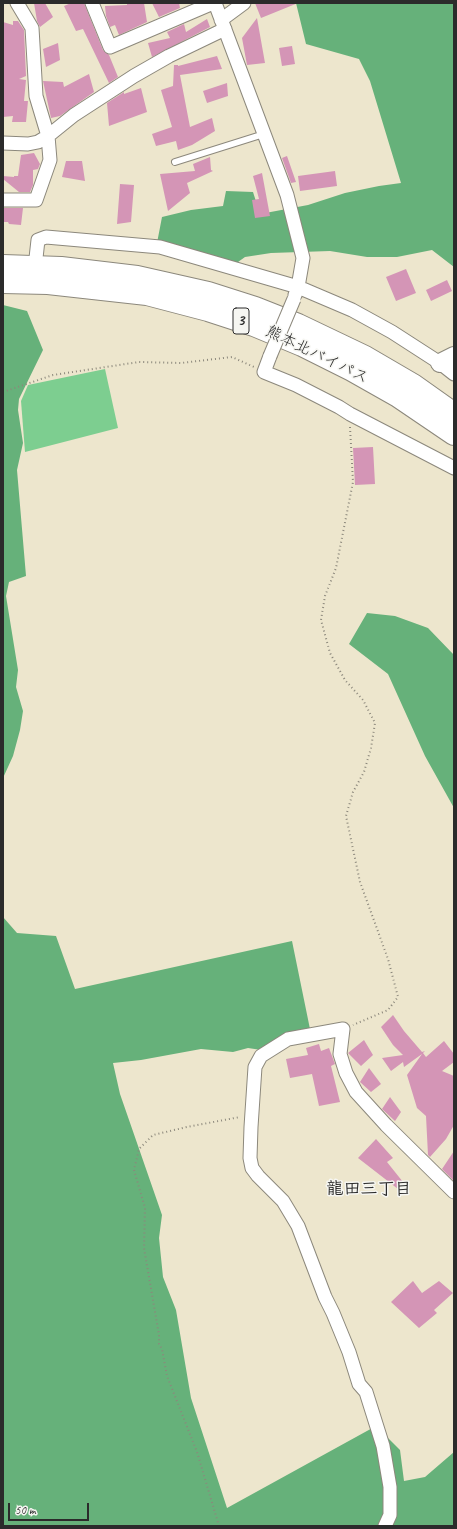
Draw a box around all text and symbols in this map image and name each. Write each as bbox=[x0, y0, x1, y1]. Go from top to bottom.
road number: 3 bbox=[233, 308, 249, 334]
street label: 熊本北バイパス bbox=[262, 322, 372, 388]
district label: 龍田三丁目 bbox=[327, 1180, 411, 1200]
scale bar bbox=[10, 1495, 91, 1521]
text: 50 m bbox=[15, 1502, 35, 1518]

